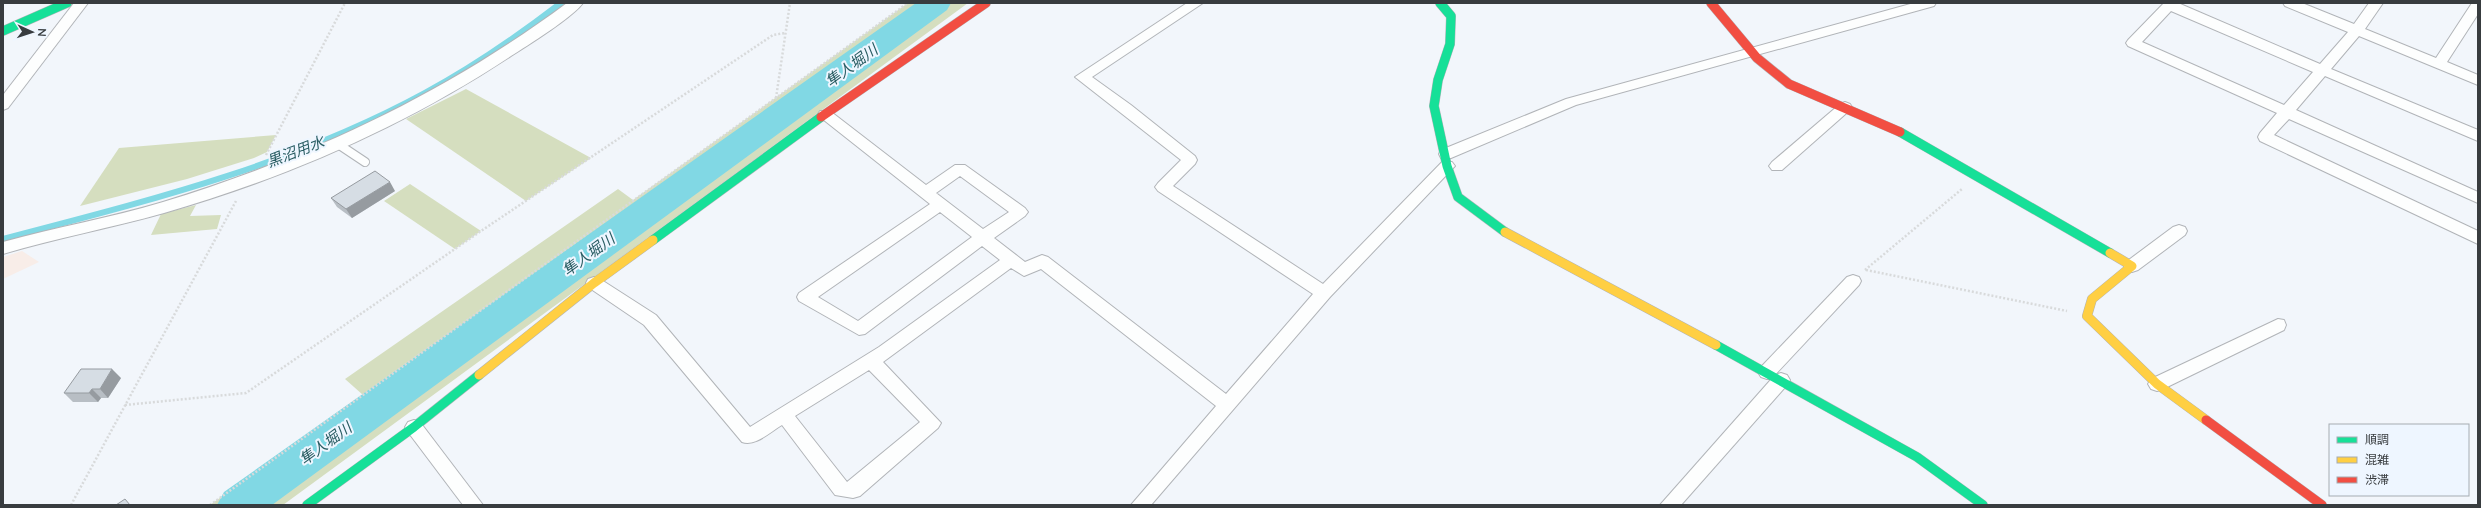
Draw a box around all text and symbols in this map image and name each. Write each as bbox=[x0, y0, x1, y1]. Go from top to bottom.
north arrow bbox=[12, 12, 52, 52]
text: N bbox=[36, 28, 49, 37]
water label: 隼人堀川 bbox=[821, 39, 882, 90]
water label: 黒沼用水 bbox=[264, 131, 328, 170]
water label: 隼人堀川 bbox=[558, 228, 619, 279]
water label: 隼人堀川 bbox=[295, 417, 356, 468]
legend bbox=[2329, 424, 2469, 496]
text: 順調 bbox=[2365, 432, 2389, 447]
text: 混雑 bbox=[2365, 452, 2389, 467]
text: 渋滞 bbox=[2365, 472, 2389, 487]

